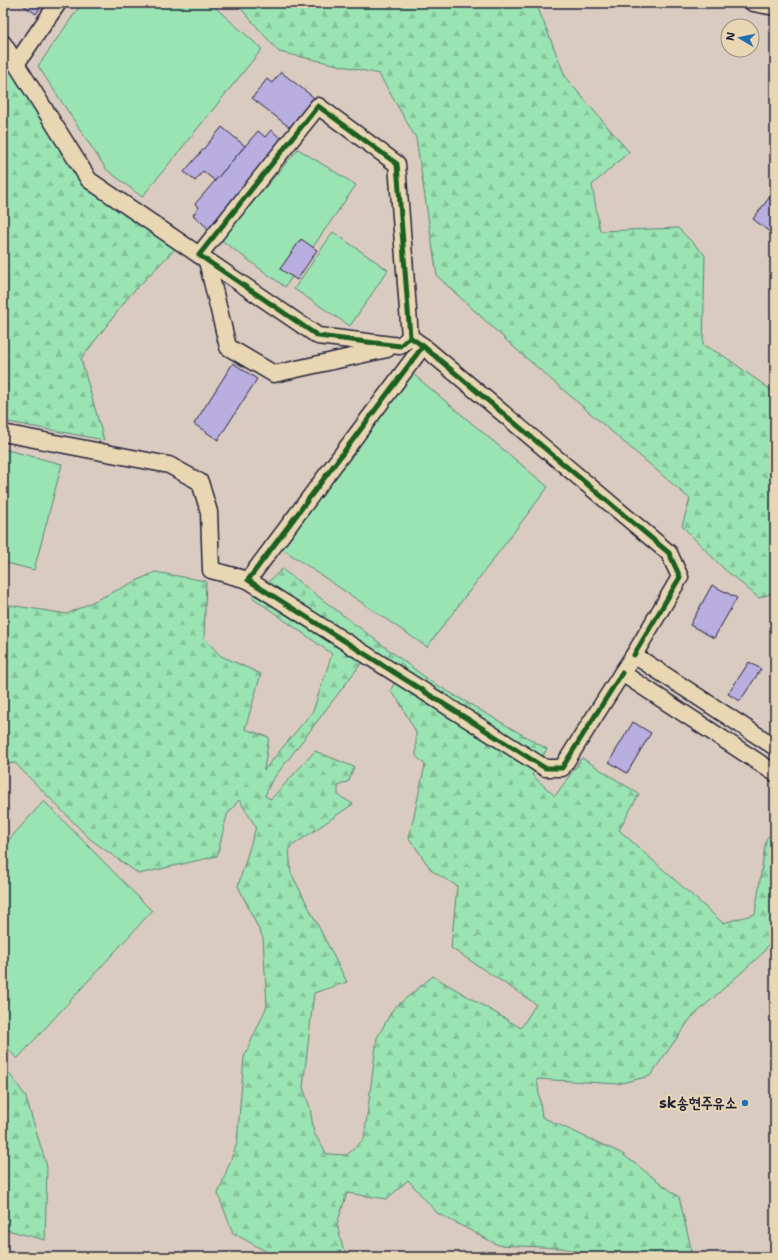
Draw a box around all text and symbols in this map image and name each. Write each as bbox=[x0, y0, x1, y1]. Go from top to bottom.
north arrow bbox=[720, 18, 760, 58]
text: N bbox=[723, 31, 739, 42]
place label: sk송현주유소 bbox=[659, 1093, 737, 1113]
marker: sk송현주유소 bbox=[740, 1098, 750, 1108]

